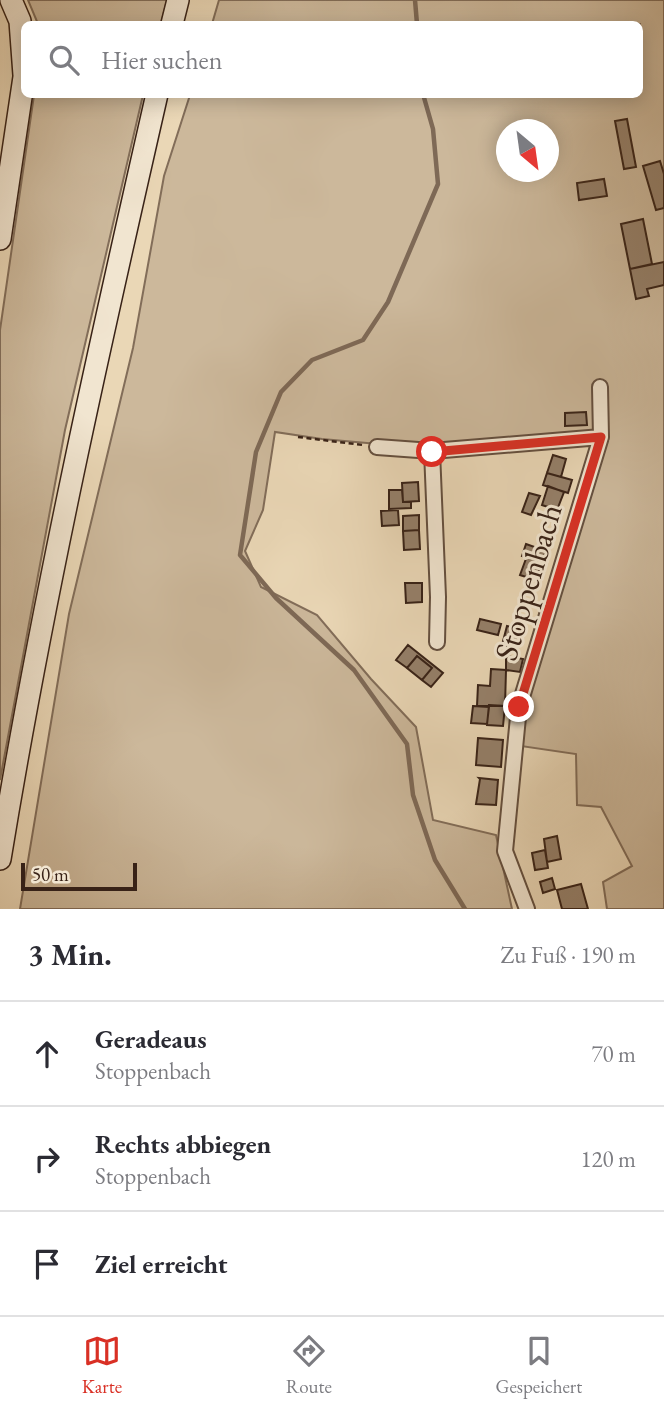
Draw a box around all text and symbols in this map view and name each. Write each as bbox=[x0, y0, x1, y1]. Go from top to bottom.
search box bbox=[21, 21, 643, 98]
icon: search bbox=[45, 41, 83, 79]
text: Hier suchen bbox=[101, 43, 222, 77]
north arrow bbox=[496, 119, 559, 182]
route start bbox=[416, 436, 447, 467]
street label: Stoppenbach bbox=[484, 499, 572, 665]
route end bbox=[503, 691, 534, 722]
scale bar bbox=[21, 860, 136, 892]
text: 50 m bbox=[32, 862, 69, 887]
text: 3 Min. bbox=[28, 935, 112, 974]
text: Zu Fuß · 190 m bbox=[501, 940, 636, 970]
text: Geradeaus bbox=[95, 1022, 207, 1056]
icon: ahead bbox=[28, 1035, 66, 1073]
text: 70 m bbox=[591, 1039, 636, 1069]
text: Stoppenbach bbox=[95, 1056, 211, 1086]
text: Rechts abbiegen bbox=[95, 1127, 271, 1161]
icon: right bbox=[28, 1140, 66, 1178]
text: 120 m bbox=[580, 1144, 636, 1174]
text: Stoppenbach bbox=[95, 1161, 211, 1191]
icon: arrive bbox=[28, 1245, 66, 1283]
text: Ziel erreicht bbox=[95, 1247, 227, 1281]
tab: Karte bbox=[82, 1332, 122, 1399]
tab: Route bbox=[286, 1332, 332, 1399]
tab: Gespeichert bbox=[496, 1332, 582, 1399]

